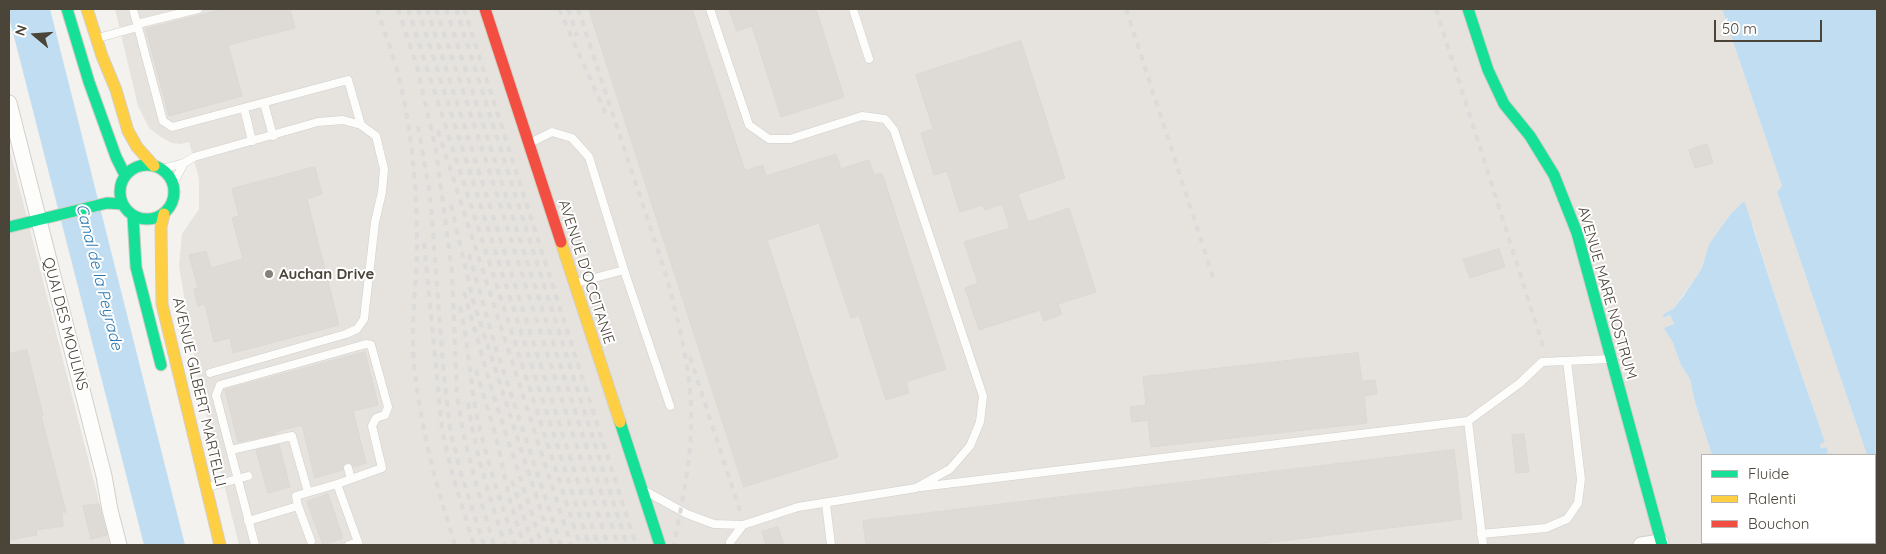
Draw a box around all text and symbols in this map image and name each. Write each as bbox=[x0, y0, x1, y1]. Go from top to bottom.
north arrow bbox=[10, 10, 60, 60]
scale bar bbox=[1716, 10, 1824, 42]
text: 50 m bbox=[1722, 19, 1757, 38]
text: N bbox=[11, 23, 31, 38]
street label: AVENUE D'OCCITANIE bbox=[554, 198, 618, 346]
water label: Canal de la Peyrade bbox=[72, 202, 126, 352]
street label: AVENUE MARE NOSTRUM bbox=[1574, 205, 1640, 381]
street label: QUAI DES MOULINS bbox=[39, 255, 91, 393]
place label: Auchan Drive bbox=[279, 265, 374, 283]
marker: Auchan Drive bbox=[263, 268, 275, 280]
street label: AVENUE GILBERT MARTELLI bbox=[168, 296, 230, 488]
legend bbox=[1701, 454, 1876, 544]
text: Fluide bbox=[1748, 464, 1789, 483]
text: Ralenti bbox=[1748, 489, 1796, 508]
text: Bouchon bbox=[1748, 514, 1809, 533]

